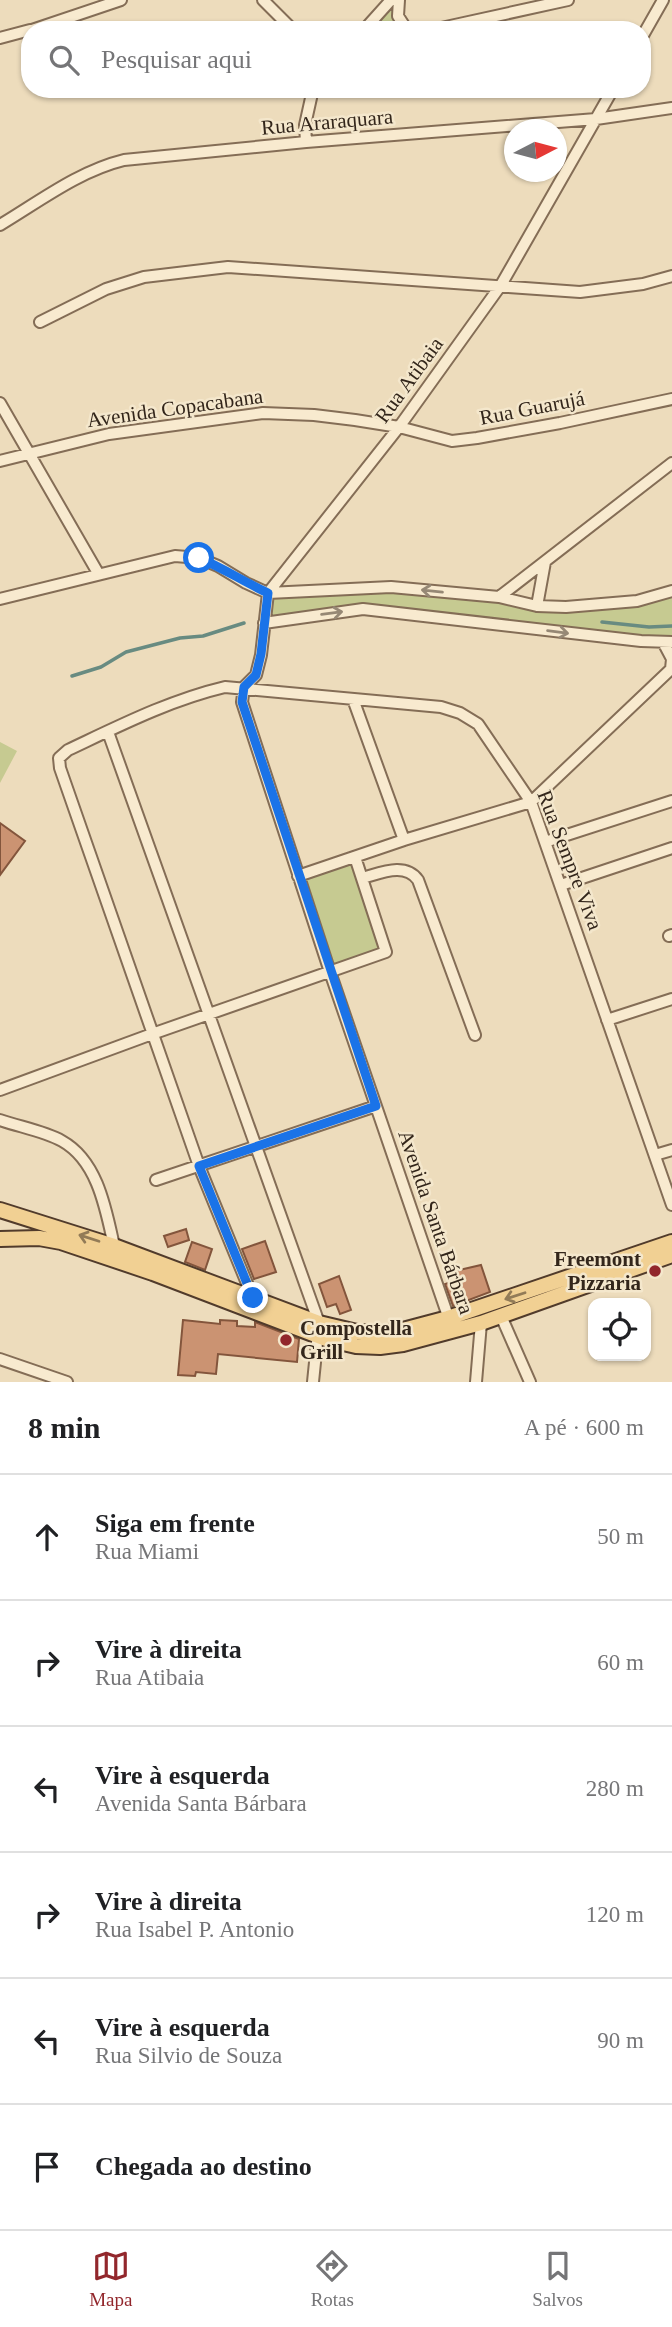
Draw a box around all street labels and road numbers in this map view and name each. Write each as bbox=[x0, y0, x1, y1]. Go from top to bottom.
street label: Rua Araraquara bbox=[260, 104, 395, 140]
street label: Rua Atibaia bbox=[370, 332, 448, 427]
street label: Avenida Copacabana bbox=[85, 384, 265, 432]
street label: Rua Guarujá bbox=[477, 386, 587, 430]
street label: Rua Sempre Viva bbox=[532, 787, 608, 934]
street label: Avenida Santa Bárbara bbox=[393, 1127, 479, 1318]

